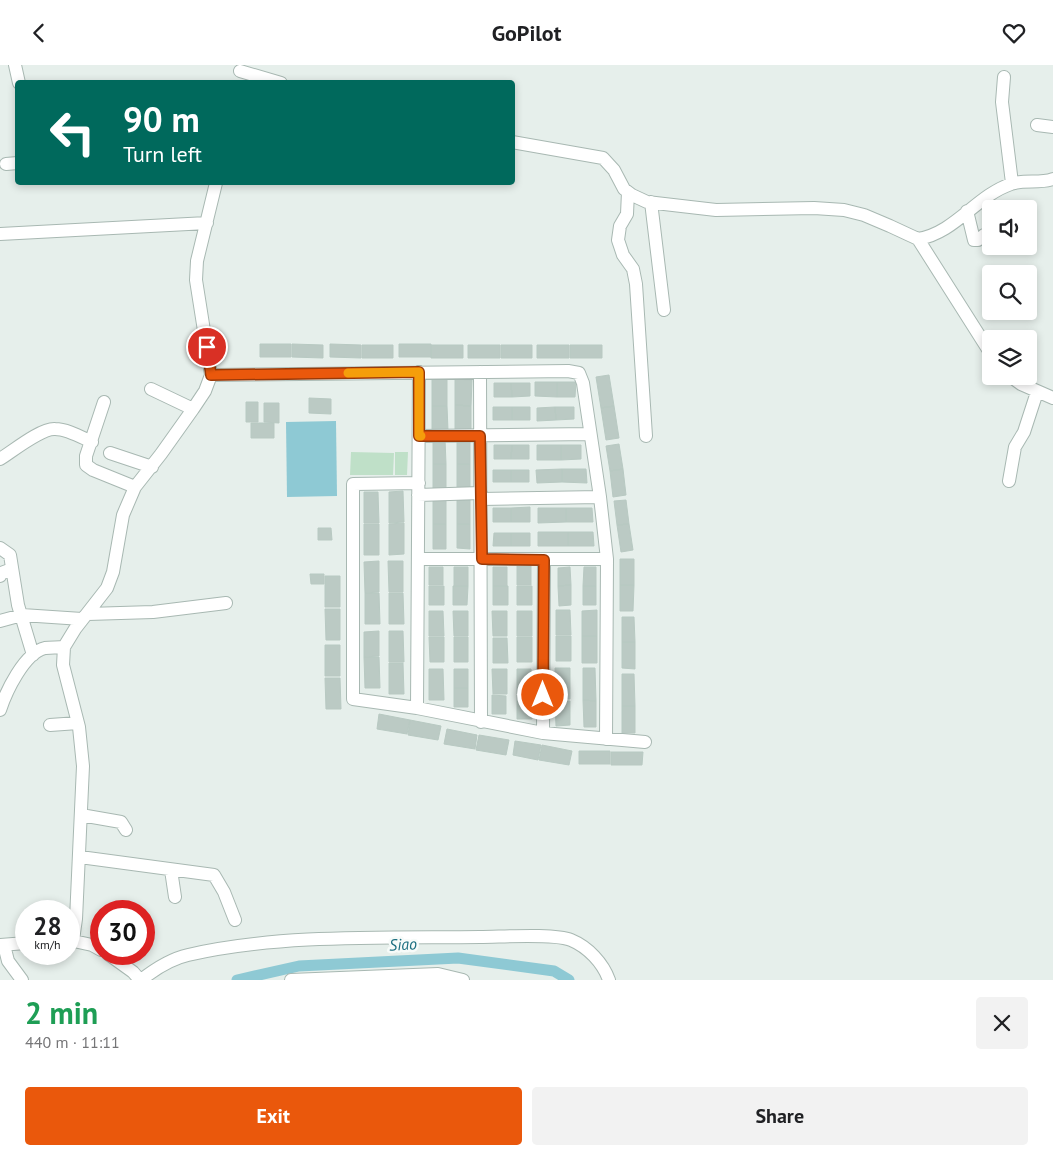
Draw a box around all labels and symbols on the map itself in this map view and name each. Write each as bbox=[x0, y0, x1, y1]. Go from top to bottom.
pin bbox=[186, 326, 228, 368]
position arrow bbox=[516, 668, 568, 720]
speed limit sign: 30 bbox=[90, 900, 155, 965]
water label: Siao bbox=[389, 933, 418, 955]

